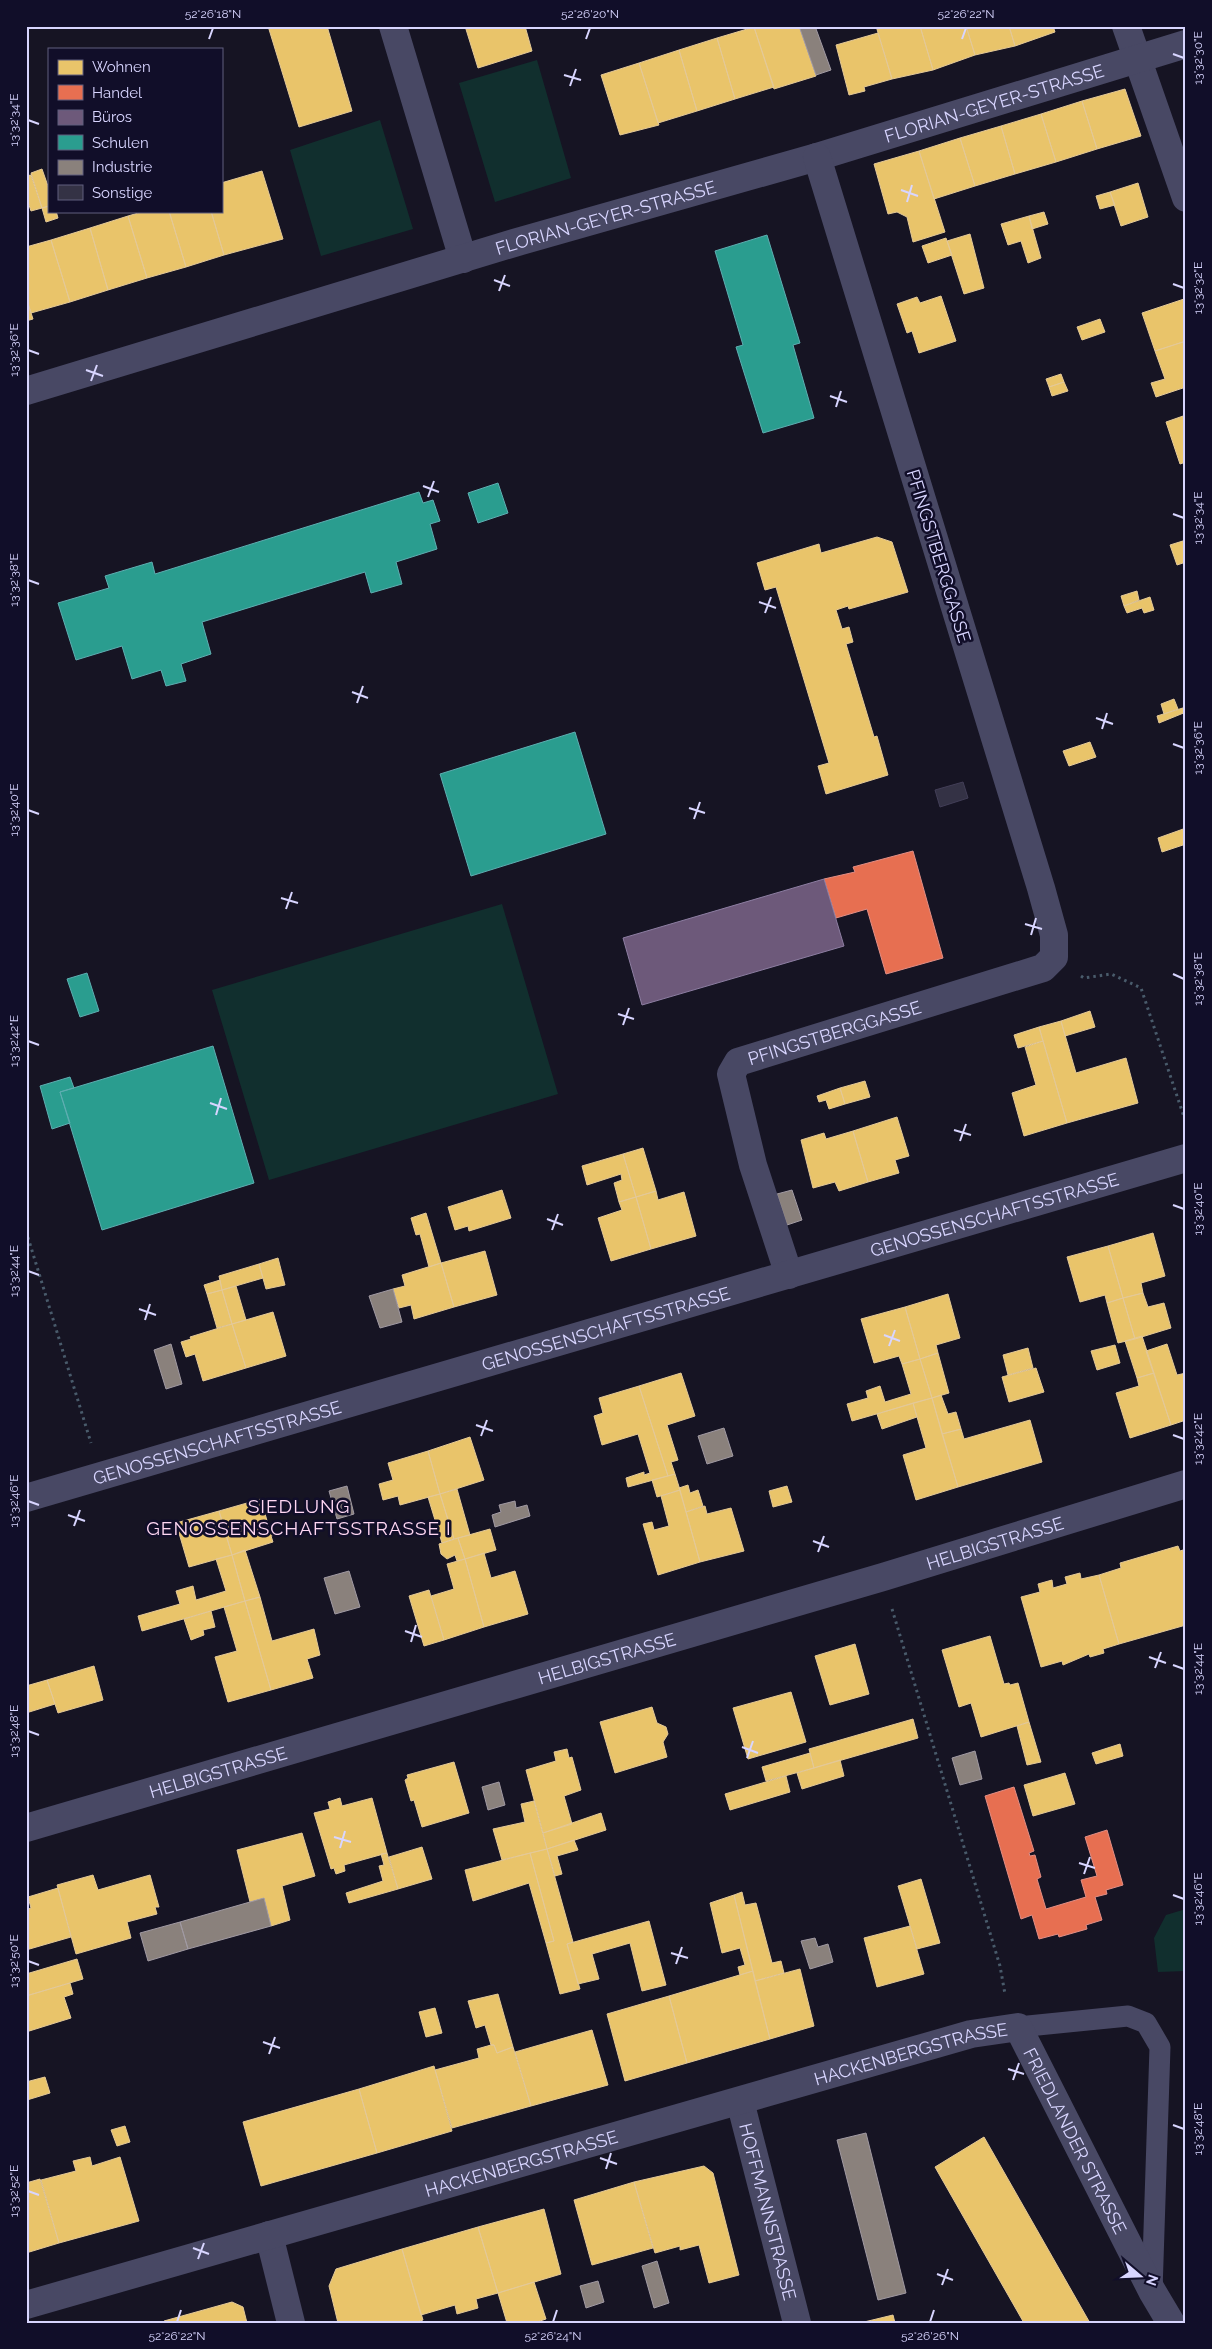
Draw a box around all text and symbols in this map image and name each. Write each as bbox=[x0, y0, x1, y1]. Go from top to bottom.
text: 52°26'18"N bbox=[185, 7, 241, 21]
text: 52°26'20"N bbox=[561, 7, 619, 21]
text: 52°26'22"N bbox=[938, 7, 994, 21]
text: 13°32'30"E bbox=[1191, 31, 1205, 85]
legend bbox=[48, 48, 222, 212]
text: Wohnen bbox=[92, 58, 151, 76]
street label: FLORIAN-GEYER-STRASSE bbox=[882, 59, 1106, 146]
text: Handel bbox=[92, 84, 143, 102]
text: 13°32'34"E bbox=[7, 94, 21, 146]
text: Büros bbox=[92, 108, 132, 126]
text: Schulen bbox=[92, 134, 149, 152]
text: Industrie bbox=[92, 158, 153, 176]
street label: FLORIAN-GEYER-STRASSE bbox=[493, 176, 718, 259]
text: Sonstige bbox=[92, 184, 153, 202]
text: 13°32'32"E bbox=[1191, 262, 1205, 314]
text: 13°32'36"E bbox=[7, 323, 21, 377]
street label: PFINGSTBERGGASSE bbox=[903, 467, 975, 645]
text: 13°32'34"E bbox=[1191, 492, 1205, 544]
text: 13°32'38"E bbox=[7, 553, 21, 607]
text: 13°32'36"E bbox=[1191, 721, 1205, 775]
text: 13°32'40"E bbox=[7, 783, 21, 837]
text: 13°32'38"E bbox=[1191, 952, 1205, 1006]
street label: PFINGSTBERGGASSE bbox=[745, 996, 924, 1069]
text: 13°32'42"E bbox=[7, 1015, 21, 1067]
street label: GENOSSENSCHAFTSSTRASSE bbox=[868, 1168, 1121, 1261]
text: 13°32'40"E bbox=[1191, 1182, 1205, 1236]
text: 13°32'44"E bbox=[7, 1245, 21, 1297]
street label: GENOSSENSCHAFTSSTRASSE bbox=[479, 1282, 732, 1374]
street label: GENOSSENSCHAFTSSTRASSE bbox=[90, 1396, 344, 1488]
text: 13°32'42"E bbox=[1191, 1413, 1205, 1465]
text: 13°32'46"E bbox=[7, 1475, 21, 1527]
district label: SIEDLUNG GENOSSENSCHAFTSSTRASSE I bbox=[146, 1495, 452, 1539]
street label: HELBIGSTRASSE bbox=[924, 1512, 1066, 1574]
street label: HELBIGSTRASSE bbox=[535, 1628, 678, 1688]
text: 13°32'44"E bbox=[1191, 1643, 1205, 1695]
text: 13°32'48"E bbox=[7, 1705, 21, 1757]
street label: HELBIGSTRASSE bbox=[147, 1742, 289, 1802]
text: 13°32'46"E bbox=[1191, 1873, 1205, 1925]
text: 13°32'50"E bbox=[7, 1934, 21, 1988]
street label: HACKENBERGSTRASSE bbox=[811, 2018, 1009, 2089]
street label: FRIEDLANDER STRASSE bbox=[1020, 2044, 1132, 2237]
text: 13°32'48"E bbox=[1191, 2103, 1205, 2155]
street label: HOFFMANNSTRASSE bbox=[736, 2121, 801, 2302]
street label: HACKENBERGSTRASSE bbox=[422, 2125, 620, 2201]
text: 13°32'52"E bbox=[7, 2165, 21, 2217]
north arrow bbox=[1114, 2252, 1164, 2302]
text: N bbox=[1143, 2273, 1162, 2288]
text: 52°26'22"N bbox=[149, 2329, 205, 2343]
text: 52°26'24"N bbox=[524, 2329, 582, 2343]
text: 52°26'26"N bbox=[901, 2329, 959, 2343]

